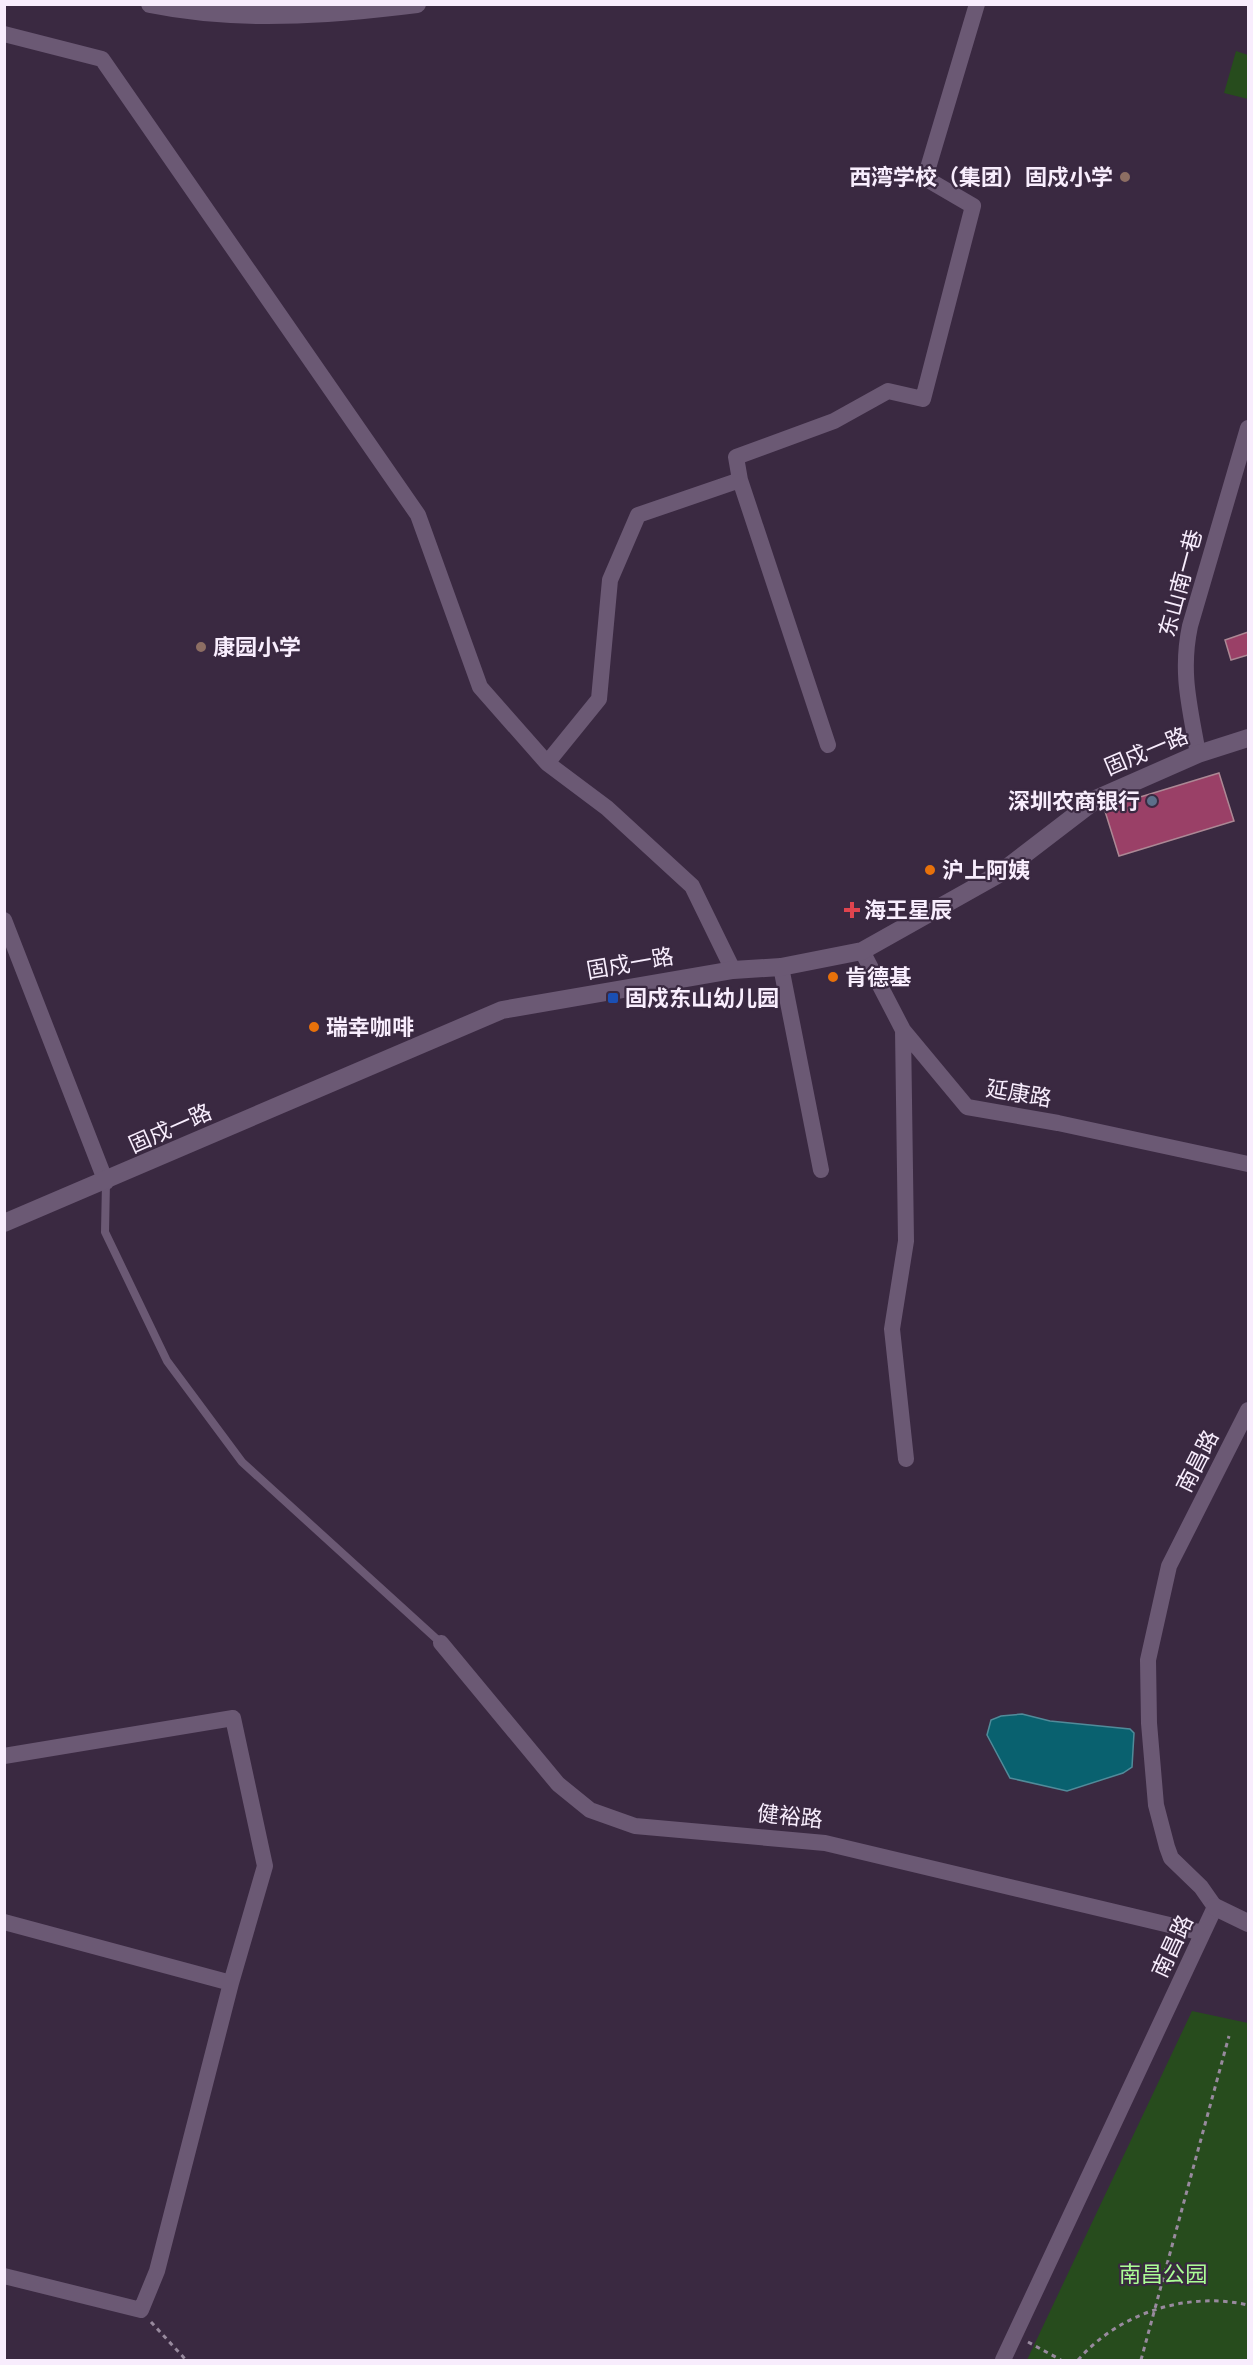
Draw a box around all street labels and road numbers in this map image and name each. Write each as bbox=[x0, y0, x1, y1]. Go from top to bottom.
street label: 东山南一巷 bbox=[1153, 527, 1208, 640]
street label: 固戍一路 bbox=[1100, 722, 1192, 781]
street label: 固戍一路 bbox=[584, 943, 676, 984]
street label: 延康路 bbox=[984, 1074, 1054, 1113]
street label: 固戍一路 bbox=[125, 1098, 216, 1159]
street label: 南昌路 bbox=[1170, 1426, 1224, 1497]
street label: 健裕路 bbox=[756, 1800, 824, 1833]
street label: 南昌路 bbox=[1146, 1911, 1199, 1982]

